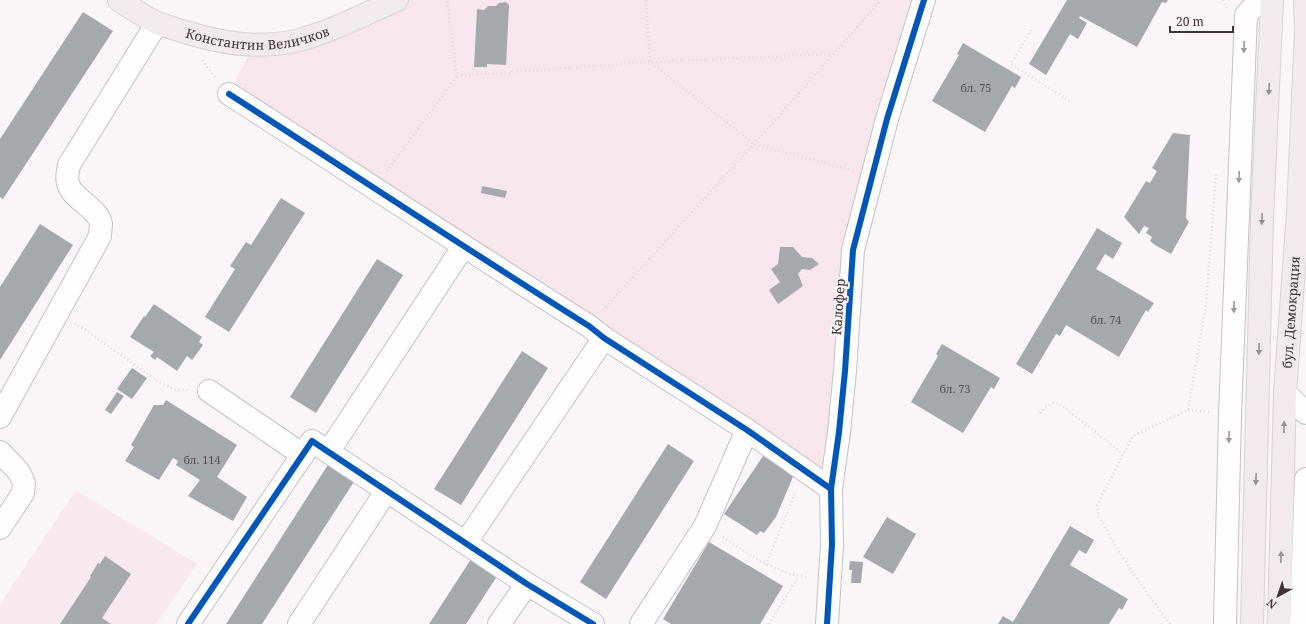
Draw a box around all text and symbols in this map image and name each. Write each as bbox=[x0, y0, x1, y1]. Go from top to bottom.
scale bar bbox=[1170, 8, 1233, 34]
text: 20 m bbox=[1176, 13, 1204, 30]
street label: Константин Величков bbox=[184, 22, 332, 54]
one-way arrow bbox=[1241, 41, 1248, 53]
house number: бл. 75 bbox=[960, 80, 992, 95]
one-way arrow bbox=[1265, 83, 1272, 95]
one-way arrow bbox=[1236, 171, 1242, 184]
one-way arrow bbox=[1259, 213, 1265, 226]
street label: бул. Демокрация bbox=[1278, 255, 1304, 369]
street label: Калофер bbox=[827, 278, 849, 336]
one-way arrow bbox=[1231, 301, 1237, 314]
house number: бл. 74 bbox=[1090, 312, 1122, 327]
one-way arrow bbox=[1256, 343, 1262, 356]
house number: бл. 73 bbox=[939, 381, 971, 396]
one-way arrow bbox=[1281, 420, 1287, 433]
one-way arrow bbox=[1226, 431, 1233, 443]
house number: бл. 114 bbox=[183, 452, 221, 467]
one-way arrow bbox=[1253, 473, 1259, 486]
one-way arrow bbox=[1278, 550, 1284, 563]
north arrow bbox=[1258, 576, 1298, 616]
text: N bbox=[1263, 595, 1279, 613]

